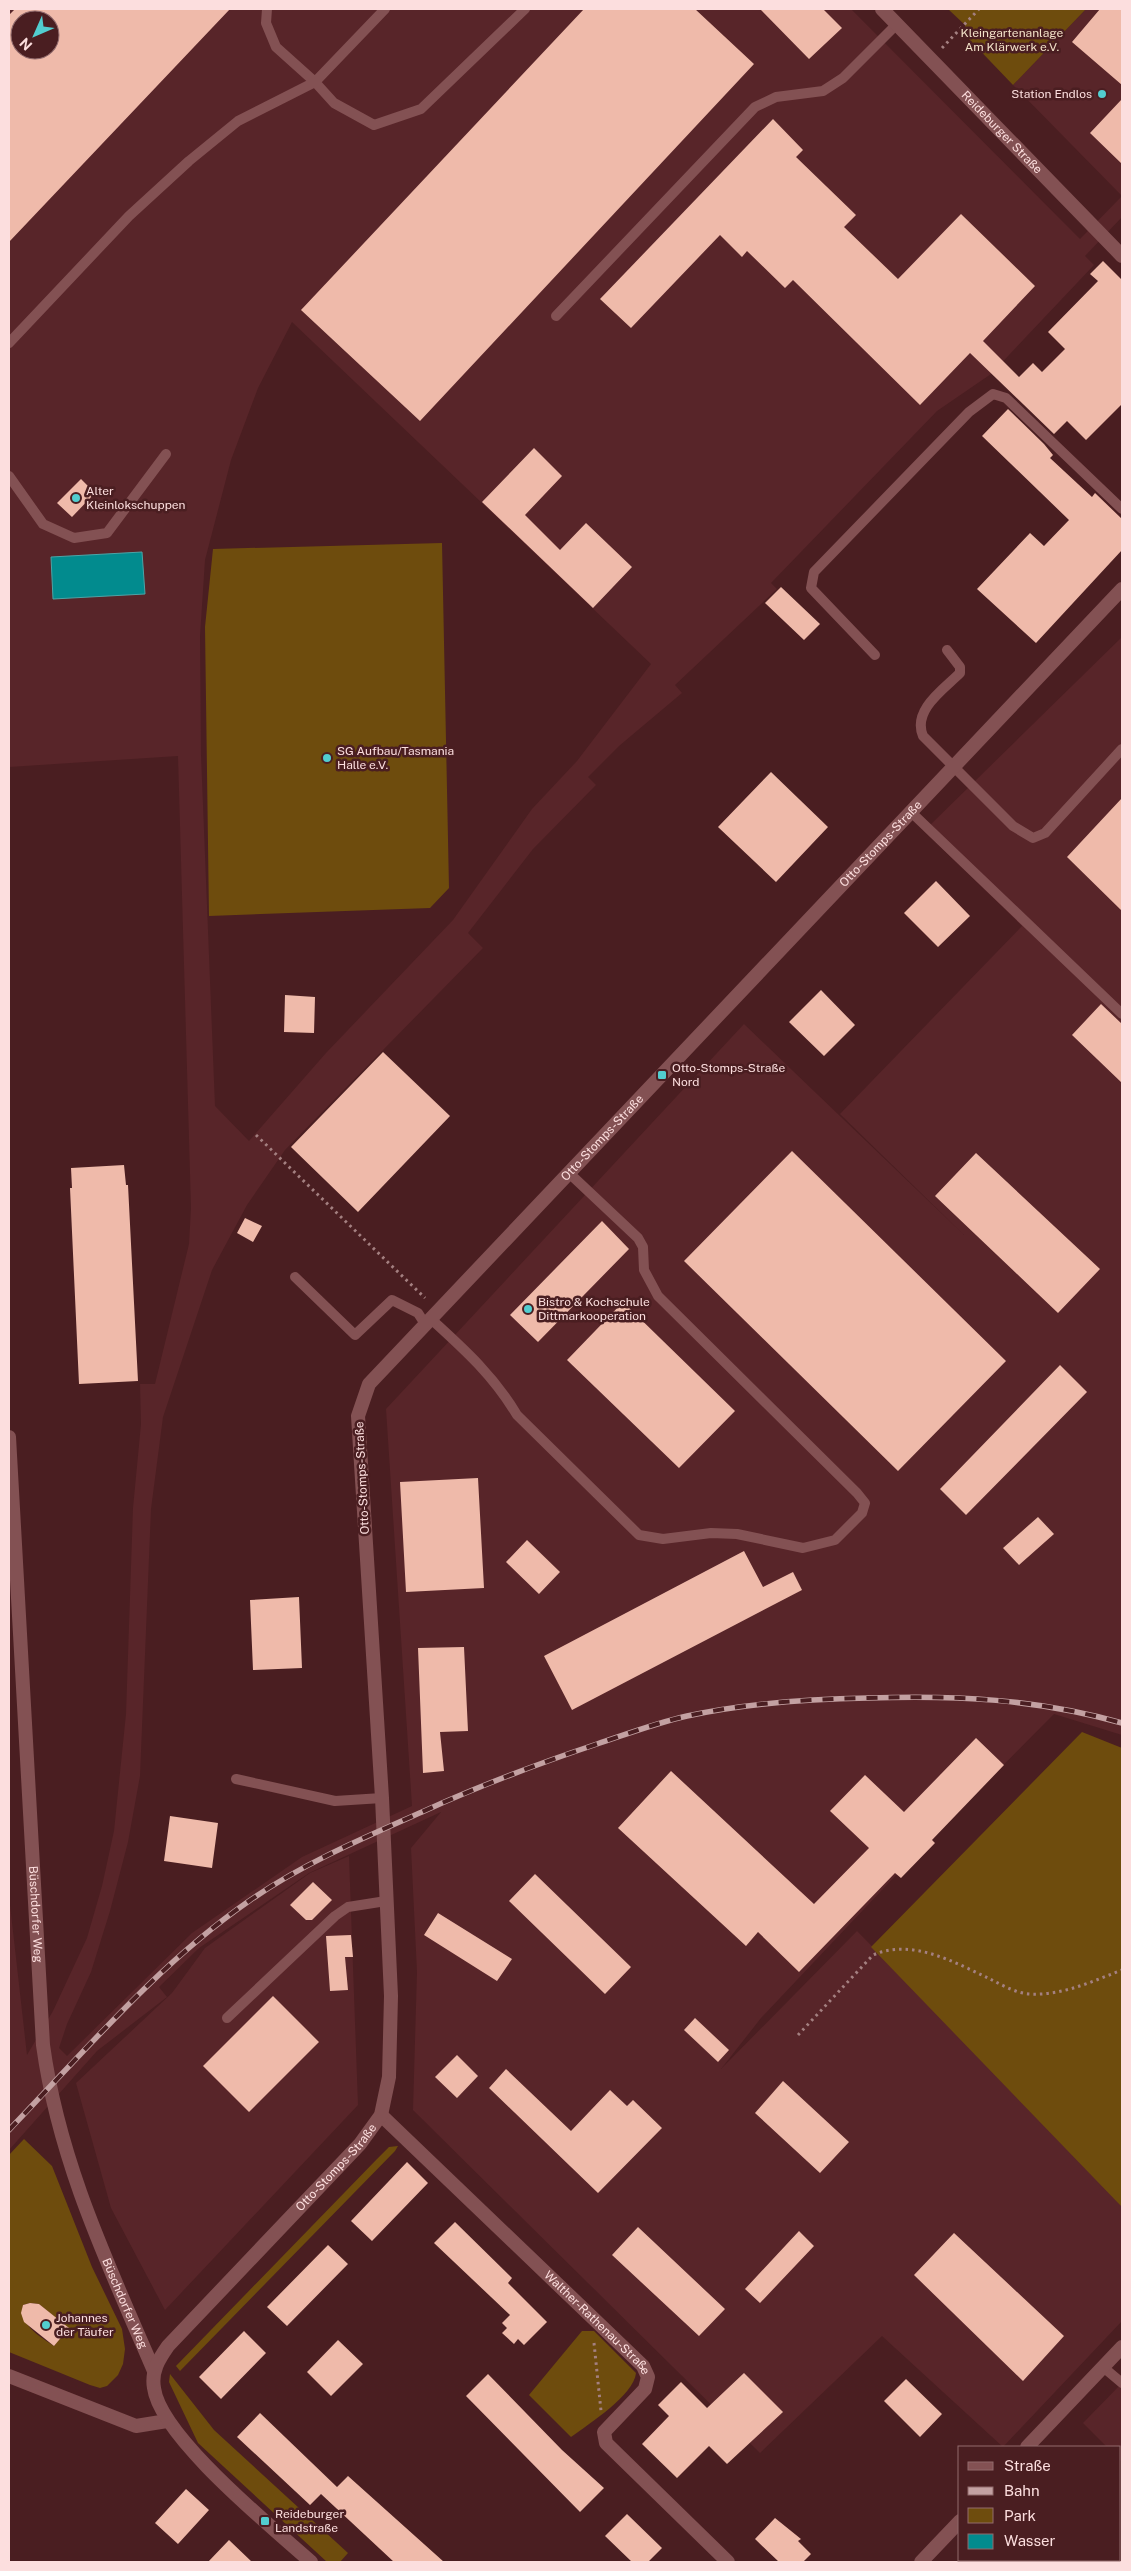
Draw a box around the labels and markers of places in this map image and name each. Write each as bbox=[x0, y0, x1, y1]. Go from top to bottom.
place label: Station Endlos bbox=[1011, 87, 1092, 101]
marker: Station Endlos bbox=[1096, 88, 1108, 100]
place label: Alter Kleinlokschuppen bbox=[86, 484, 186, 512]
marker: Alter Kleinlokschuppen bbox=[70, 492, 82, 504]
place label: SG Aufbau/Tasmania Halle e.V. bbox=[337, 744, 454, 772]
marker: SG Aufbau/Tasmania Halle e.V. bbox=[321, 752, 333, 764]
place label: Otto-Stomps-Straße Nord bbox=[672, 1061, 786, 1089]
marker: Otto-Stomps-Straße Nord bbox=[656, 1069, 668, 1081]
place label: Bistro & Kochschule Dittmarkooperation bbox=[538, 1295, 650, 1323]
marker: Bistro & Kochschule Dittmarkooperation bbox=[522, 1303, 534, 1315]
place label: Johannes der Täufer bbox=[56, 2311, 114, 2339]
marker: Johannes der Täufer bbox=[40, 2319, 52, 2331]
place label: Reideburger Landstraße bbox=[275, 2507, 344, 2535]
marker: Reideburger Landstraße bbox=[259, 2515, 271, 2527]

